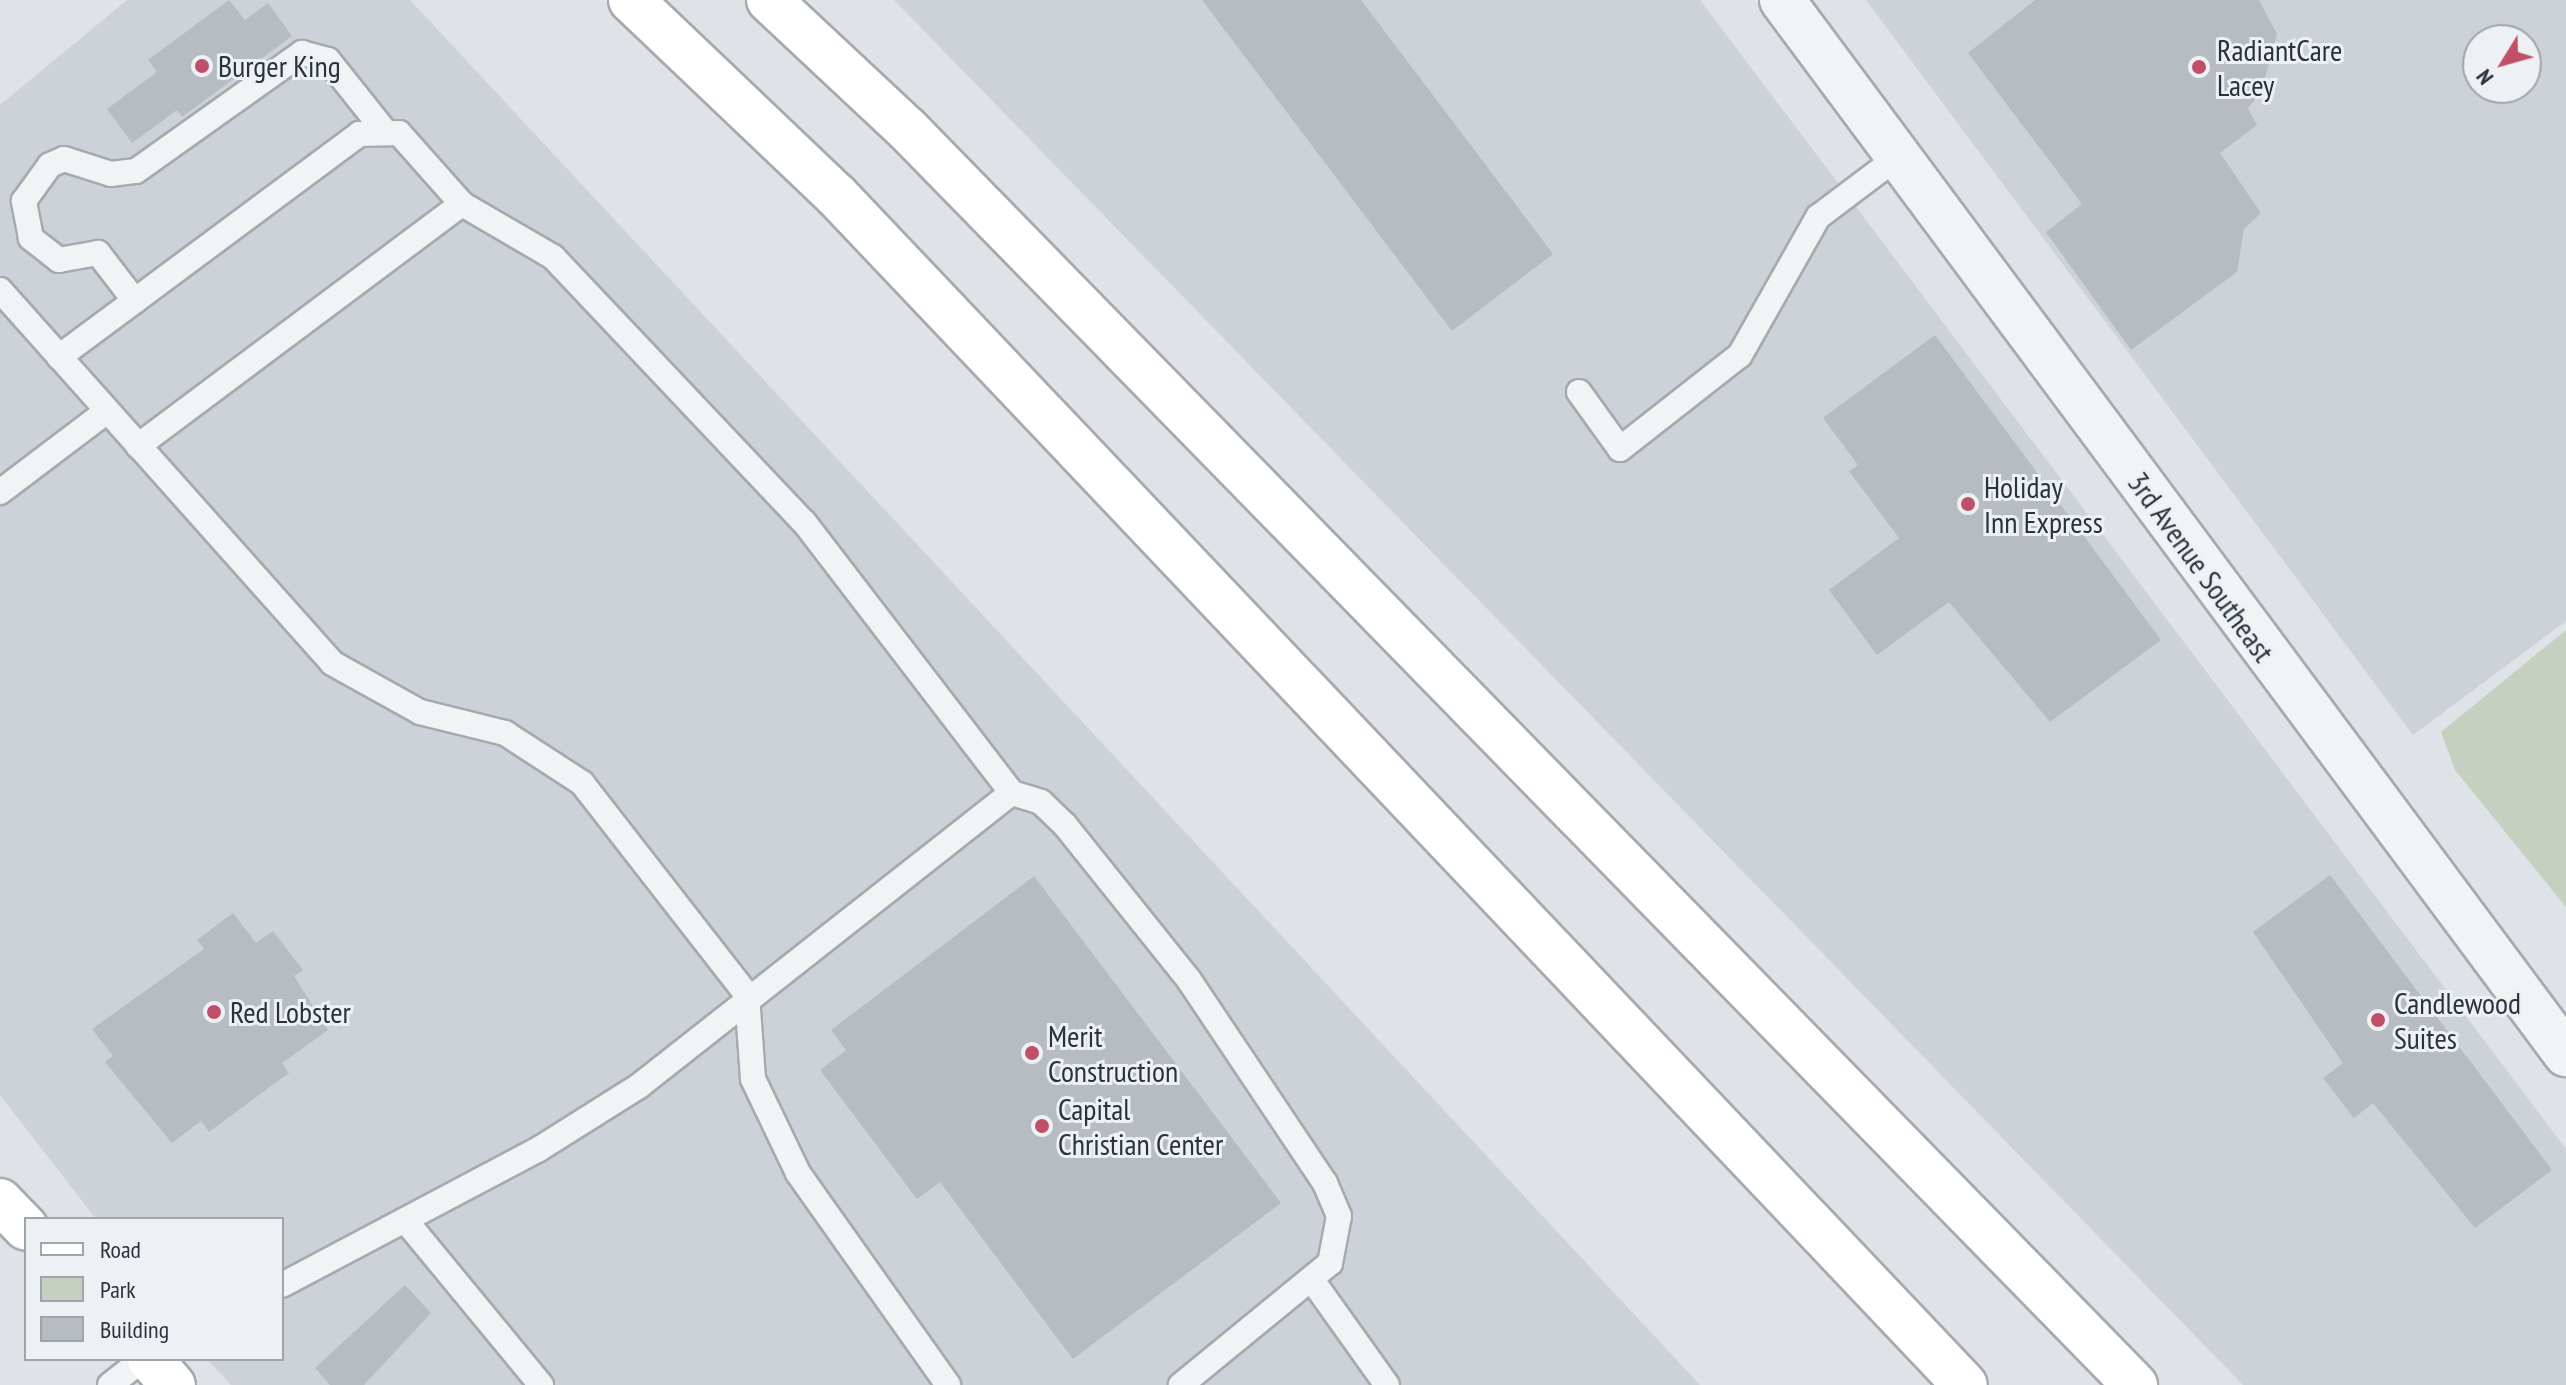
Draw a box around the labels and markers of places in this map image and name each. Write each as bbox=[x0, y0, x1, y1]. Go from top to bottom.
place label: RadiantCare Lacey bbox=[2217, 32, 2342, 102]
place label: Burger King bbox=[218, 48, 341, 84]
marker: RadiantCare Lacey bbox=[2188, 56, 2210, 78]
marker: Burger King bbox=[193, 57, 211, 75]
place label: Holiday Inn Express bbox=[1984, 469, 2103, 540]
marker: Holiday Inn Express bbox=[1959, 495, 1977, 513]
place label: Candlewood Suites bbox=[2394, 985, 2521, 1056]
place label: Red Lobster bbox=[230, 994, 351, 1030]
marker: Red Lobster bbox=[205, 1003, 223, 1021]
marker: Candlewood Suites bbox=[2369, 1011, 2387, 1029]
place label: Merit Construction bbox=[1048, 1018, 1178, 1088]
marker: Merit Construction bbox=[1023, 1044, 1041, 1062]
place label: Capital Christian Center bbox=[1058, 1091, 1223, 1162]
marker: Capital Christian Center bbox=[1033, 1117, 1051, 1135]

